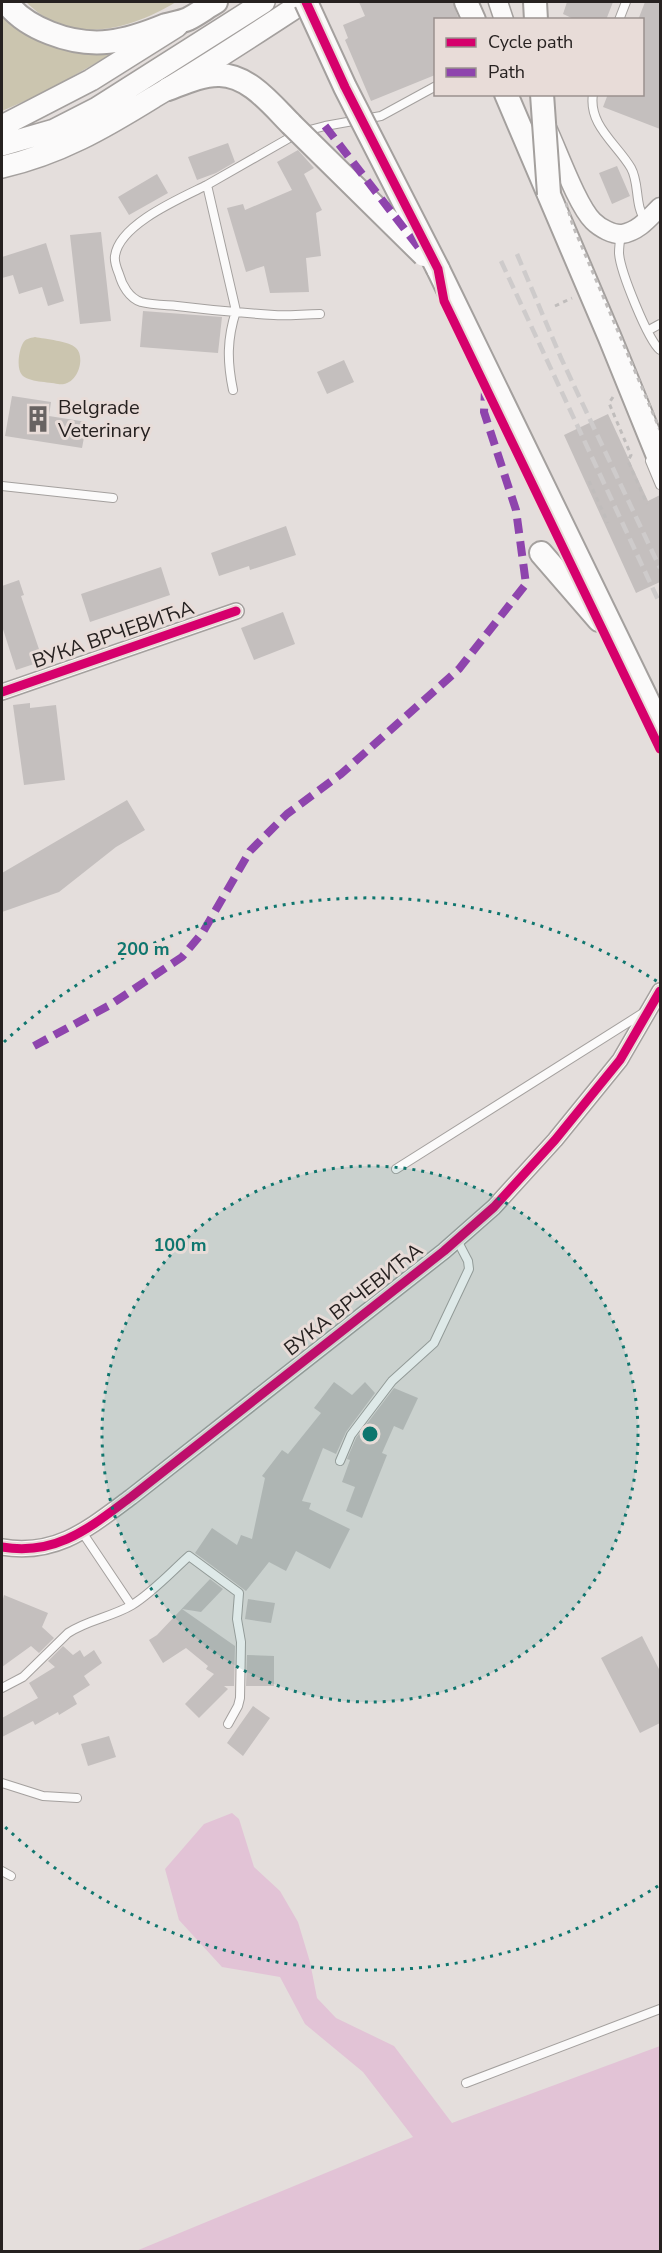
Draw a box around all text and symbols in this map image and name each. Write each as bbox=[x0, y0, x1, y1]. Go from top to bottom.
legend bbox=[434, 18, 644, 96]
text: Cycle path bbox=[488, 30, 573, 54]
text: Path bbox=[488, 60, 525, 84]
place label: Belgrade Veterinary bbox=[57, 394, 151, 444]
building icon: Belgrade Veterinary bbox=[23, 404, 53, 434]
street label: ВУКА ВРЧЕВИЋА bbox=[29, 594, 198, 675]
text: 200 m bbox=[116, 937, 170, 961]
text: 100 m bbox=[153, 1233, 207, 1257]
street label: ВУКА ВРЧЕВИЋА bbox=[278, 1236, 429, 1362]
centre of rings bbox=[360, 1424, 380, 1444]

